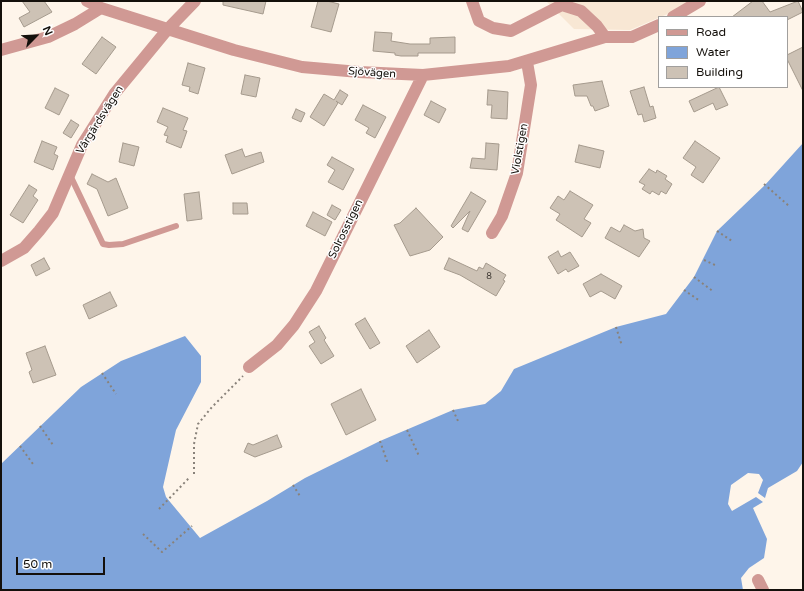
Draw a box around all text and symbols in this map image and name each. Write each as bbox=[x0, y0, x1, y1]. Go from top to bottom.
north arrow bbox=[16, 16, 56, 56]
legend bbox=[658, 16, 788, 88]
text: N bbox=[40, 24, 55, 38]
text: Road bbox=[696, 25, 726, 39]
text: Water bbox=[696, 45, 730, 59]
street label: Sjövägen bbox=[348, 65, 396, 81]
text: Building bbox=[696, 65, 743, 79]
street label: Vårgärdsvägen bbox=[74, 83, 126, 157]
street label: Violstigen bbox=[509, 122, 531, 176]
street label: Solrosstigen bbox=[326, 197, 366, 261]
house number: 8 bbox=[486, 272, 492, 282]
scale bar bbox=[18, 549, 107, 575]
text: 50 m bbox=[23, 557, 52, 571]

